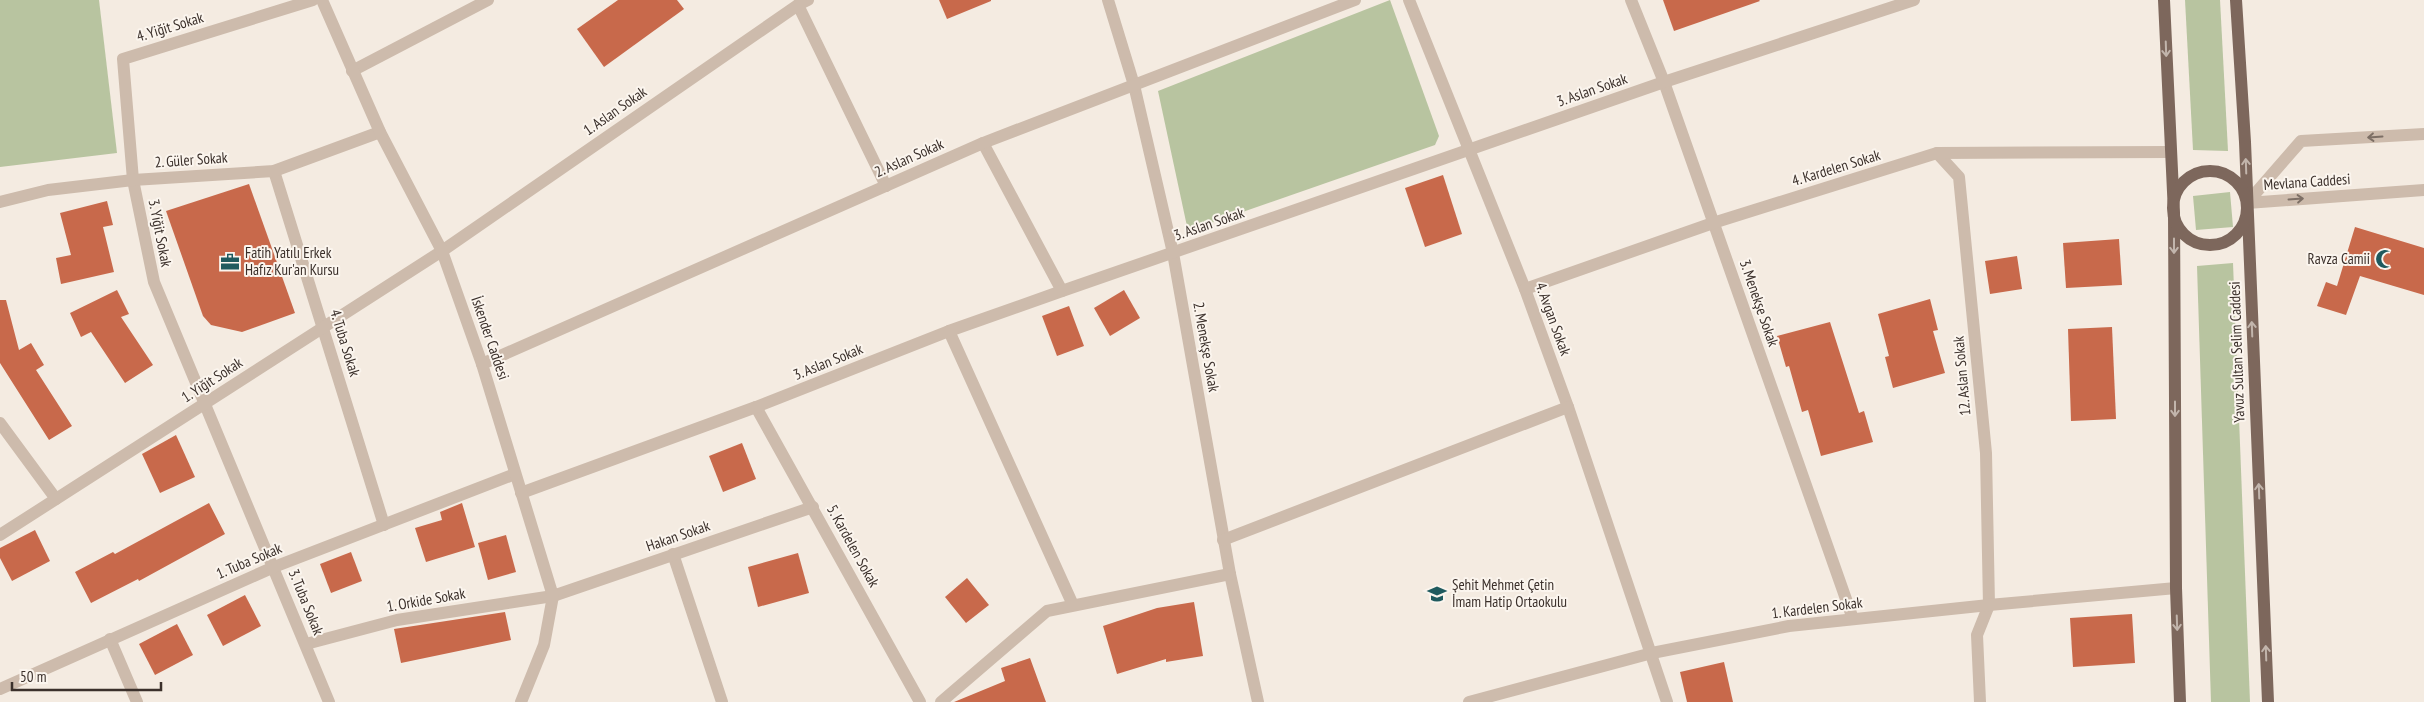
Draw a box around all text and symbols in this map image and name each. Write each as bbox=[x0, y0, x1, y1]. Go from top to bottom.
street label: 4. Yiğit Sokak bbox=[134, 7, 206, 46]
one-way arrow bbox=[2162, 40, 2171, 56]
street label: 3. Aslan Sokak bbox=[1554, 69, 1630, 110]
street label: 1. Aslan Sokak bbox=[579, 82, 650, 139]
one-way arrow bbox=[2368, 132, 2384, 141]
street label: 2. Aslan Sokak bbox=[872, 134, 946, 181]
street label: 4. Kardelen Sokak bbox=[1789, 145, 1883, 190]
street label: 2. Güler Sokak bbox=[154, 147, 228, 172]
one-way arrow bbox=[2241, 158, 2250, 174]
street label: Mevlana Caddesi bbox=[2263, 169, 2351, 194]
one-way arrow bbox=[2288, 195, 2304, 204]
street label: 3. Yiğit Sokak bbox=[145, 197, 176, 269]
street label: 3. Aslan Sokak bbox=[1171, 203, 1247, 244]
one-way arrow bbox=[2169, 238, 2179, 254]
place label: Fatih Yatılı Erkek Hafız Kur'an Kursu bbox=[245, 243, 339, 279]
mosque icon: Ravza Camii bbox=[2374, 248, 2396, 270]
place label: Ravza Camii bbox=[2308, 249, 2370, 268]
office icon: Fatih Yatılı Erkek Hafız Kur'an Kursu bbox=[219, 251, 241, 273]
street label: 3. Menekşe Sokak bbox=[1736, 257, 1783, 349]
street label: 4. Avgan Sokak bbox=[1531, 280, 1576, 358]
street label: Yavuz Sultan Selim Caddesi bbox=[2225, 281, 2248, 423]
street label: İskender Caddesi bbox=[467, 294, 514, 382]
street label: 2. Menekşe Sokak bbox=[1189, 300, 1224, 394]
street label: 4. Tuba Sokak bbox=[326, 307, 365, 379]
one-way arrow bbox=[2248, 321, 2257, 337]
street label: 12. Aslan Sokak bbox=[1949, 335, 1974, 417]
street label: 3. Aslan Sokak bbox=[790, 339, 865, 384]
street label: 1. Yiğit Sokak bbox=[178, 353, 246, 406]
one-way arrow bbox=[2170, 400, 2180, 416]
one-way arrow bbox=[2255, 483, 2264, 499]
street label: 5. Kardelen Sokak bbox=[823, 501, 884, 591]
street label: Hakan Sokak bbox=[643, 516, 712, 555]
street label: 1. Tuba Sokak bbox=[213, 538, 285, 583]
street label: 3. Tuba Sokak bbox=[285, 566, 328, 638]
place label: Şehit Mehmet Çetin İmam Hatip Ortaokulu bbox=[1452, 575, 1567, 611]
street label: 1. Orkide Sokak bbox=[385, 583, 467, 616]
school or university icon: Şehit Mehmet Çetin İmam Hatip Ortaokulu bbox=[1426, 583, 1448, 605]
street label: 1. Kardelen Sokak bbox=[1770, 592, 1864, 623]
one-way arrow bbox=[2172, 615, 2182, 631]
one-way arrow bbox=[2262, 646, 2271, 662]
scale bar bbox=[12, 660, 161, 692]
text: 50 m bbox=[20, 667, 46, 686]

